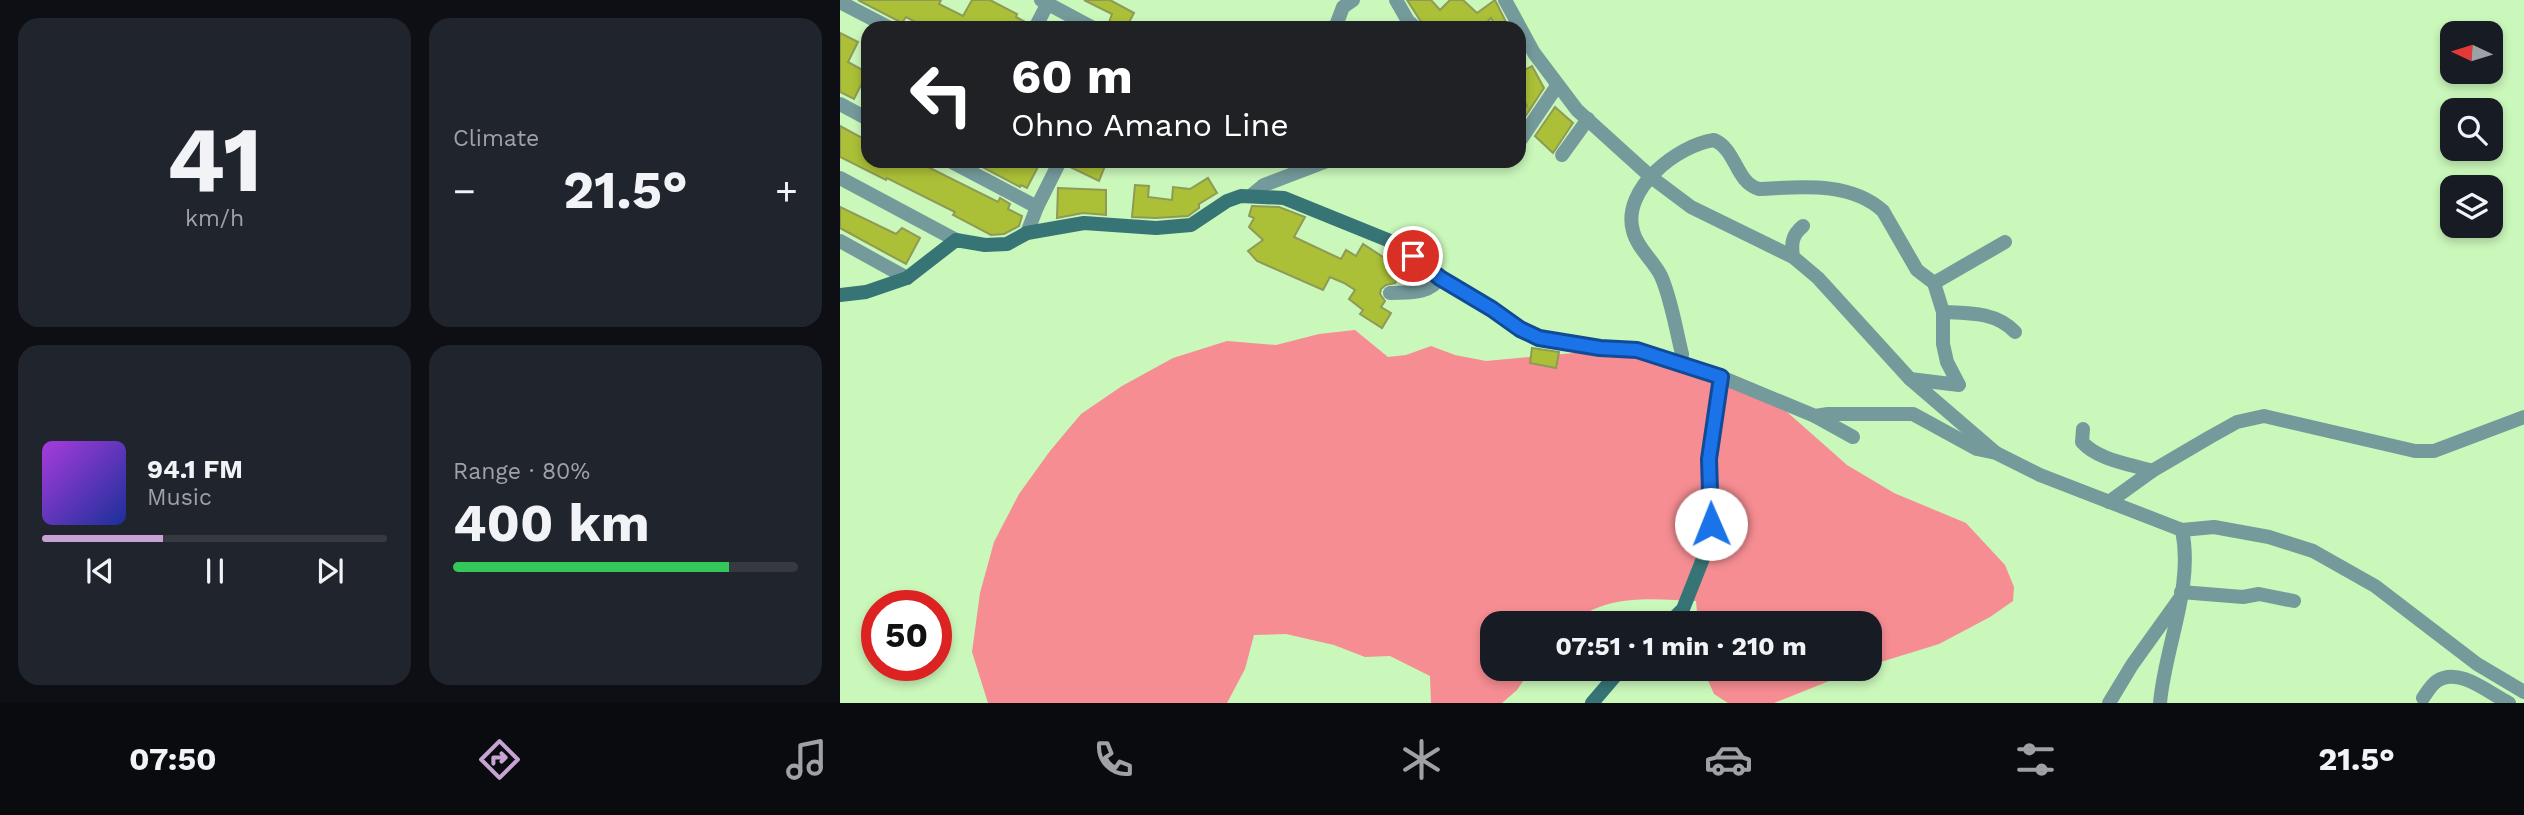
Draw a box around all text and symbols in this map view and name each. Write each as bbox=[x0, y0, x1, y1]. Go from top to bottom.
north arrow bbox=[2440, 21, 2502, 84]
map controls bbox=[2440, 21, 2503, 238]
text: 60 m bbox=[1011, 47, 1133, 105]
icon: left bbox=[896, 49, 987, 140]
button: search bbox=[2440, 98, 2503, 161]
text: 41 bbox=[167, 106, 262, 213]
text: Ohno Amano Line bbox=[1011, 106, 1289, 144]
text: Climate bbox=[453, 125, 539, 152]
text: 21.5° bbox=[563, 160, 688, 221]
text: − bbox=[453, 169, 476, 213]
text: + bbox=[775, 169, 798, 213]
button: layers bbox=[2440, 175, 2503, 238]
text: km/h bbox=[185, 205, 244, 232]
pin bbox=[1383, 226, 1443, 286]
icon: arrive bbox=[1394, 237, 1432, 275]
text: 94.1 FM bbox=[147, 454, 243, 484]
text: Range · 80% bbox=[453, 458, 590, 485]
text: Music bbox=[147, 484, 212, 511]
position arrow bbox=[1674, 487, 1748, 561]
text: 400 km bbox=[453, 493, 650, 554]
icon: previous bbox=[81, 552, 119, 590]
icon: pause bbox=[196, 552, 234, 590]
icon: next bbox=[311, 552, 349, 590]
speed limit sign: 50 bbox=[861, 590, 952, 681]
text: 07:51 · 1 min · 210 m bbox=[1555, 631, 1807, 661]
icon: directions bbox=[475, 735, 524, 784]
icon: music bbox=[782, 735, 831, 784]
icon: phone bbox=[1089, 735, 1138, 784]
icon: climate bbox=[1397, 735, 1446, 784]
icon: car bbox=[1704, 735, 1753, 784]
icon: filters bbox=[2011, 735, 2060, 784]
text: 07:50 bbox=[129, 740, 217, 778]
text: 21.5° bbox=[2318, 740, 2395, 778]

